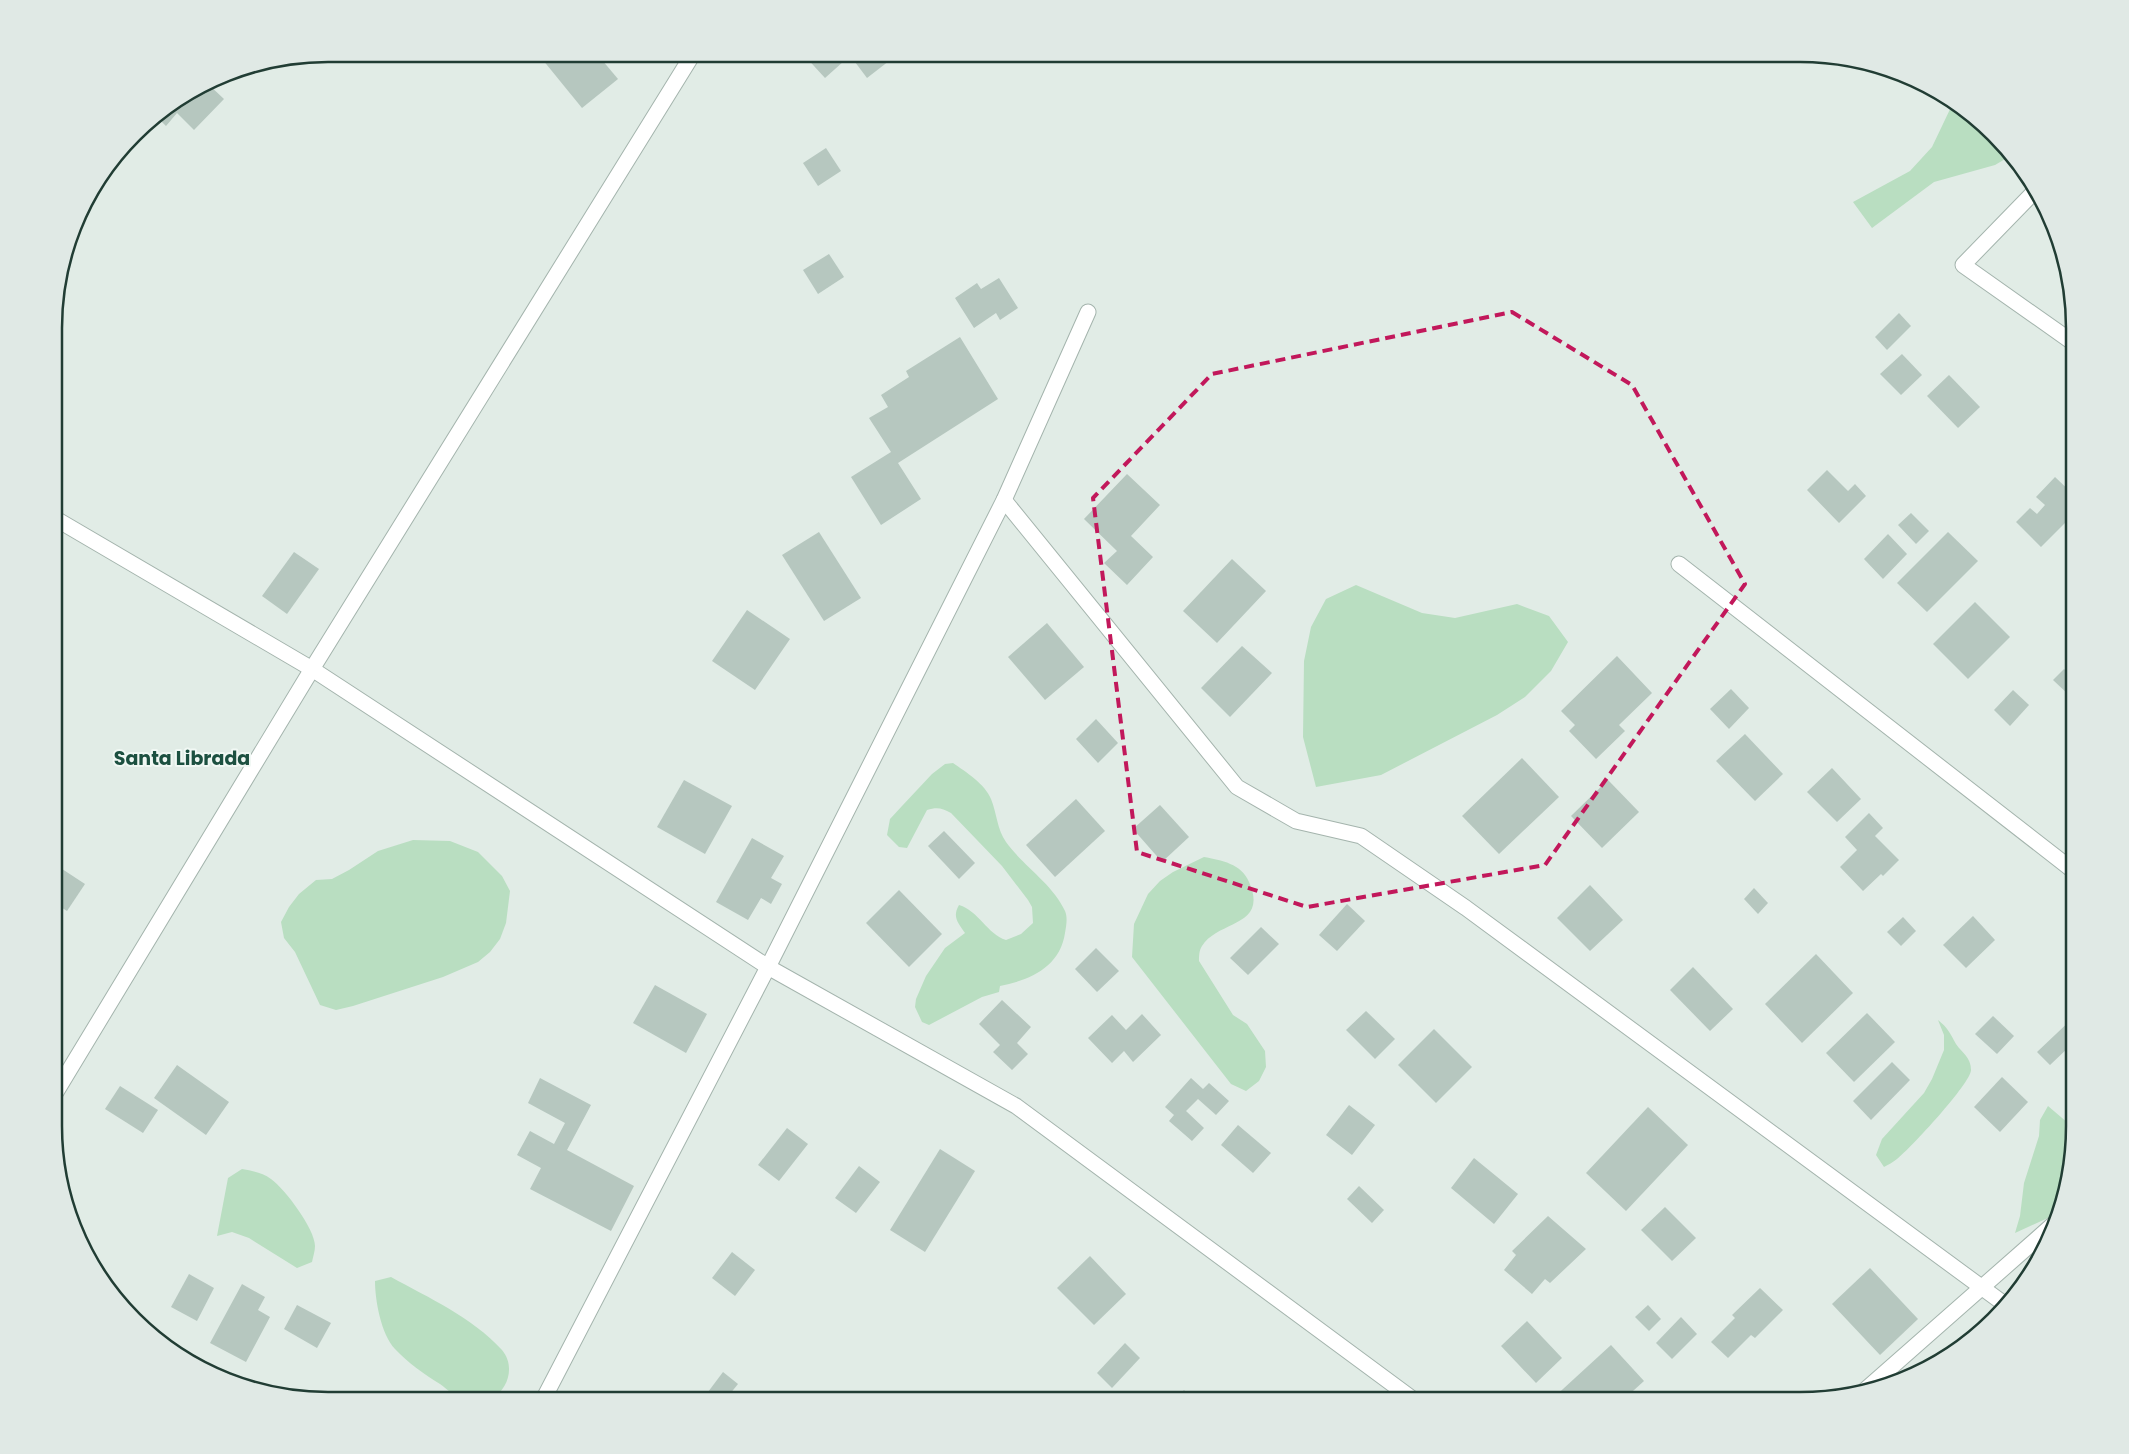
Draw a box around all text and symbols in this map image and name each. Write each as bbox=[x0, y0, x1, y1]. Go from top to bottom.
district label: Santa Librada bbox=[114, 745, 250, 772]

